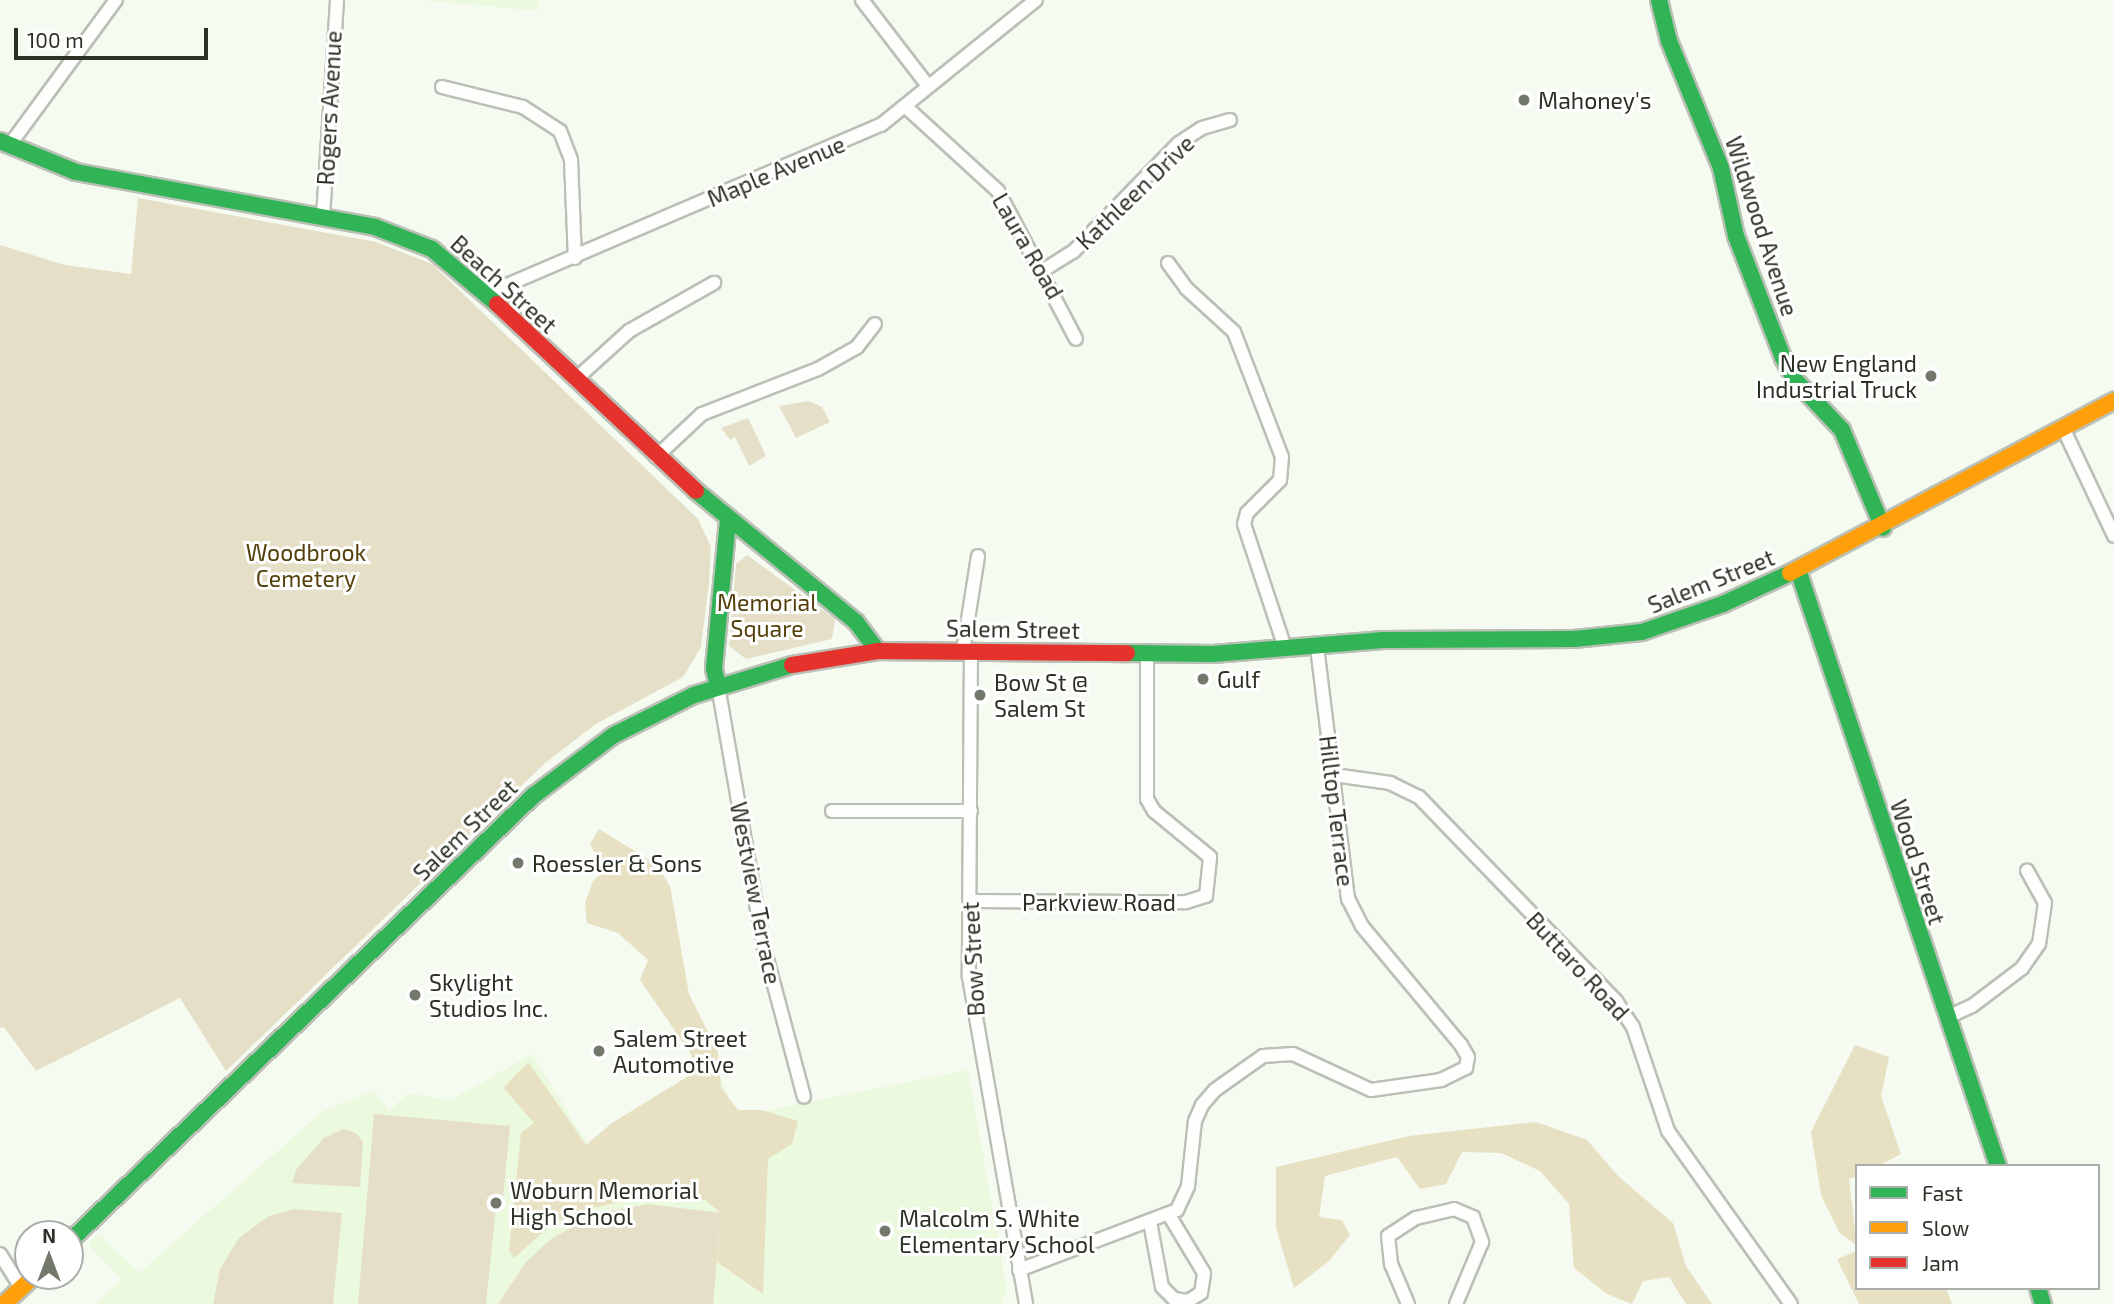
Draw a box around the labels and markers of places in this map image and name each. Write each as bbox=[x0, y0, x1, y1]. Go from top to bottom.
place label: Mahoney's bbox=[1538, 86, 1652, 114]
marker: Mahoney's bbox=[1516, 92, 1532, 108]
place label: New England Industrial Truck bbox=[1755, 349, 1917, 403]
marker: New England Industrial Truck bbox=[1923, 368, 1939, 384]
place label: Gulf bbox=[1217, 665, 1260, 693]
place label: Bow St @ Salem St bbox=[994, 668, 1089, 722]
marker: Gulf bbox=[1195, 671, 1211, 687]
marker: Bow St @ Salem St bbox=[972, 687, 988, 703]
place label: Roessler & Sons bbox=[532, 849, 702, 877]
marker: Roessler & Sons bbox=[510, 855, 526, 871]
place label: Skylight Studios Inc. bbox=[429, 968, 548, 1022]
marker: Skylight Studios Inc. bbox=[407, 987, 423, 1003]
place label: Salem Street Automotive bbox=[613, 1024, 747, 1078]
marker: Salem Street Automotive bbox=[591, 1043, 607, 1059]
place label: Woburn Memorial High School bbox=[510, 1176, 699, 1230]
marker: Woburn Memorial High School bbox=[488, 1195, 504, 1211]
place label: Malcolm S. White Elementary School bbox=[899, 1204, 1095, 1258]
marker: Malcolm S. White Elementary School bbox=[877, 1223, 893, 1239]

